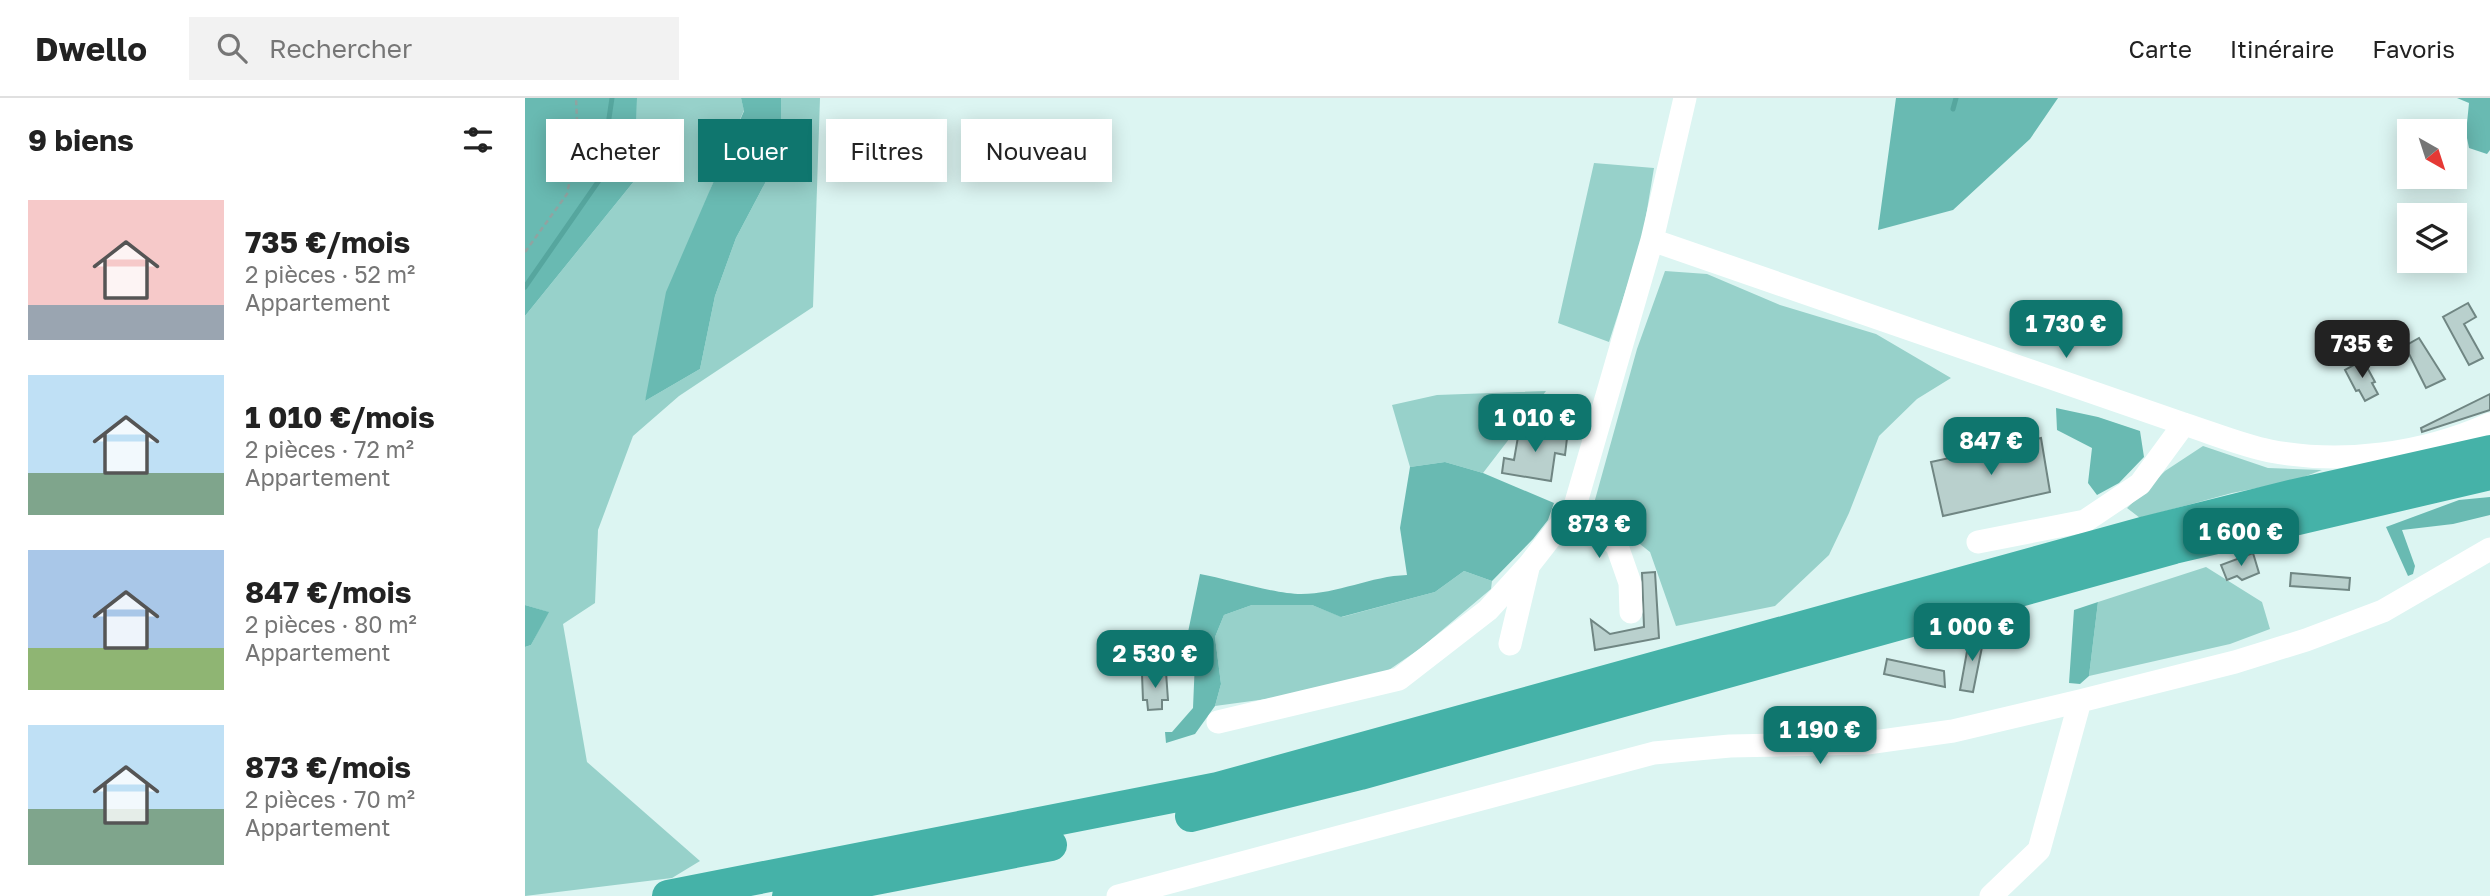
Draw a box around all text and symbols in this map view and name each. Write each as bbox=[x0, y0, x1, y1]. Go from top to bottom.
search box bbox=[189, 17, 679, 80]
text: Dwello bbox=[35, 29, 147, 68]
icon: search bbox=[213, 29, 251, 67]
text: Rechercher bbox=[269, 33, 412, 64]
text: Carte bbox=[2129, 34, 2192, 63]
text: Itinéraire bbox=[2230, 34, 2334, 63]
text: Favoris bbox=[2372, 34, 2455, 63]
chip: Acheter bbox=[546, 119, 684, 182]
chip: Louer bbox=[698, 119, 812, 182]
chip: Filtres bbox=[826, 119, 947, 182]
chip: Nouveau bbox=[961, 119, 1112, 182]
north arrow bbox=[2397, 119, 2467, 189]
map controls bbox=[2397, 119, 2467, 273]
icon: filters bbox=[459, 121, 497, 159]
text: 9 biens bbox=[28, 122, 134, 158]
button: layers bbox=[2397, 203, 2467, 273]
text: 735 €/mois bbox=[245, 224, 410, 260]
icon: home bbox=[84, 228, 168, 312]
text: 2 pièces · 52 m² bbox=[245, 260, 415, 288]
text: Appartement bbox=[245, 288, 390, 316]
pin: 1 730 € bbox=[2001, 300, 2131, 360]
text: 1 730 € bbox=[2025, 309, 2107, 337]
pin: 735 € bbox=[2313, 320, 2411, 380]
text: 735 € bbox=[2331, 329, 2393, 357]
pin: 1 010 € bbox=[1470, 394, 1600, 454]
text: 1 010 €/mois bbox=[245, 399, 435, 435]
icon: home bbox=[84, 403, 168, 487]
text: 1 010 € bbox=[1494, 403, 1576, 431]
pin: 847 € bbox=[1942, 418, 2040, 477]
text: 847 € bbox=[1959, 426, 2023, 454]
text: 2 pièces · 72 m² bbox=[245, 435, 414, 463]
text: Appartement bbox=[245, 463, 390, 491]
pin: 873 € bbox=[1550, 500, 1648, 560]
pin: 1 600 € bbox=[2176, 508, 2306, 568]
text: 873 € bbox=[1567, 509, 1631, 537]
text: 1 600 € bbox=[2199, 517, 2283, 545]
text: 847 €/mois bbox=[245, 574, 412, 610]
icon: home bbox=[84, 578, 168, 662]
pin: 1 000 € bbox=[1907, 603, 2037, 663]
text: 2 pièces · 80 m² bbox=[245, 610, 417, 638]
text: 1 000 € bbox=[1930, 612, 2014, 640]
pin: 2 530 € bbox=[1090, 630, 1220, 690]
text: Appartement bbox=[245, 638, 390, 666]
text: 2 530 € bbox=[1113, 639, 1197, 667]
pin: 1 190 € bbox=[1755, 706, 1885, 766]
text: 1 190 € bbox=[1780, 715, 1860, 743]
text: 873 €/mois bbox=[245, 749, 411, 785]
icon: home bbox=[84, 753, 168, 837]
text: 2 pièces · 70 m² bbox=[245, 785, 415, 813]
text: Appartement bbox=[245, 813, 390, 841]

